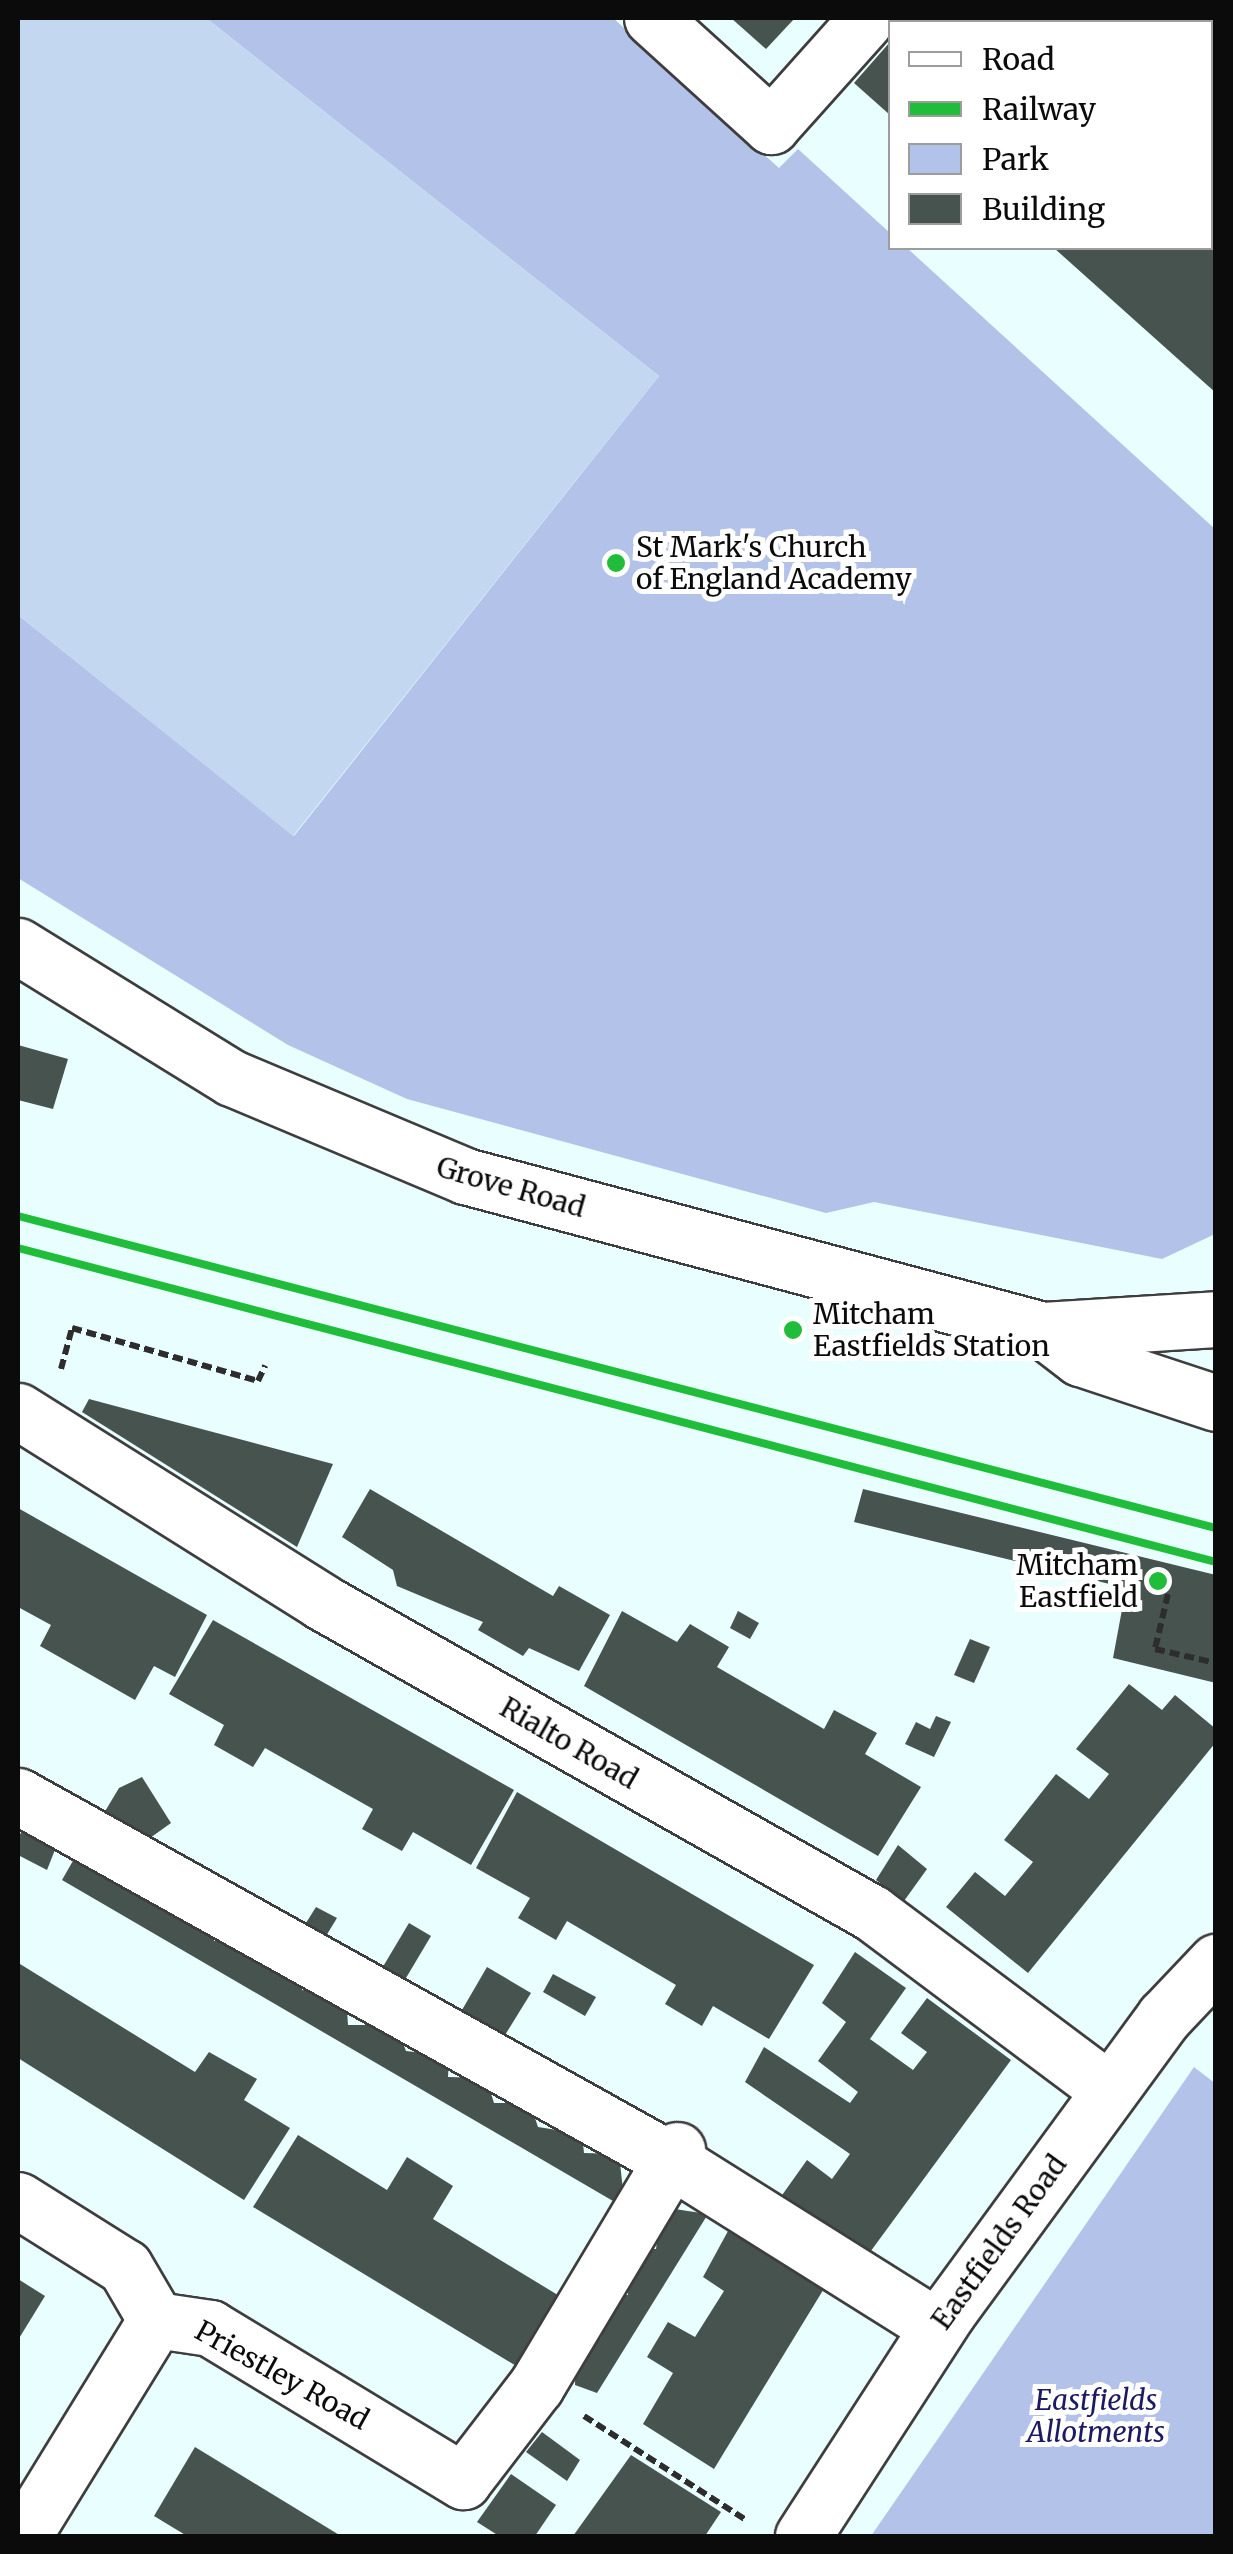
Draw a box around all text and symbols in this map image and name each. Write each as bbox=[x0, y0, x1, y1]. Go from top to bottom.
legend bbox=[888, 20, 1213, 250]
text: Road bbox=[982, 40, 1055, 78]
text: Railway bbox=[982, 90, 1096, 128]
text: Park bbox=[982, 140, 1049, 178]
text: Building bbox=[982, 190, 1105, 228]
place label: St Mark's Church of England Academy bbox=[636, 530, 912, 596]
marker: St Mark's Church of England Academy bbox=[605, 552, 627, 574]
street label: Grove Road bbox=[433, 1150, 589, 1224]
place label: Mitcham Eastfields Station bbox=[813, 1297, 1050, 1363]
marker: Mitcham Eastfields Station bbox=[782, 1319, 804, 1341]
place label: Mitcham Eastfield bbox=[1016, 1548, 1138, 1614]
marker: Mitcham Eastfield bbox=[1147, 1570, 1169, 1592]
street label: Rialto Road bbox=[494, 1690, 644, 1796]
street label: Eastfields Road bbox=[924, 2148, 1074, 2336]
street label: Priestley Road bbox=[189, 2313, 375, 2437]
park label: Eastfields Allotments bbox=[1027, 2383, 1165, 2449]

